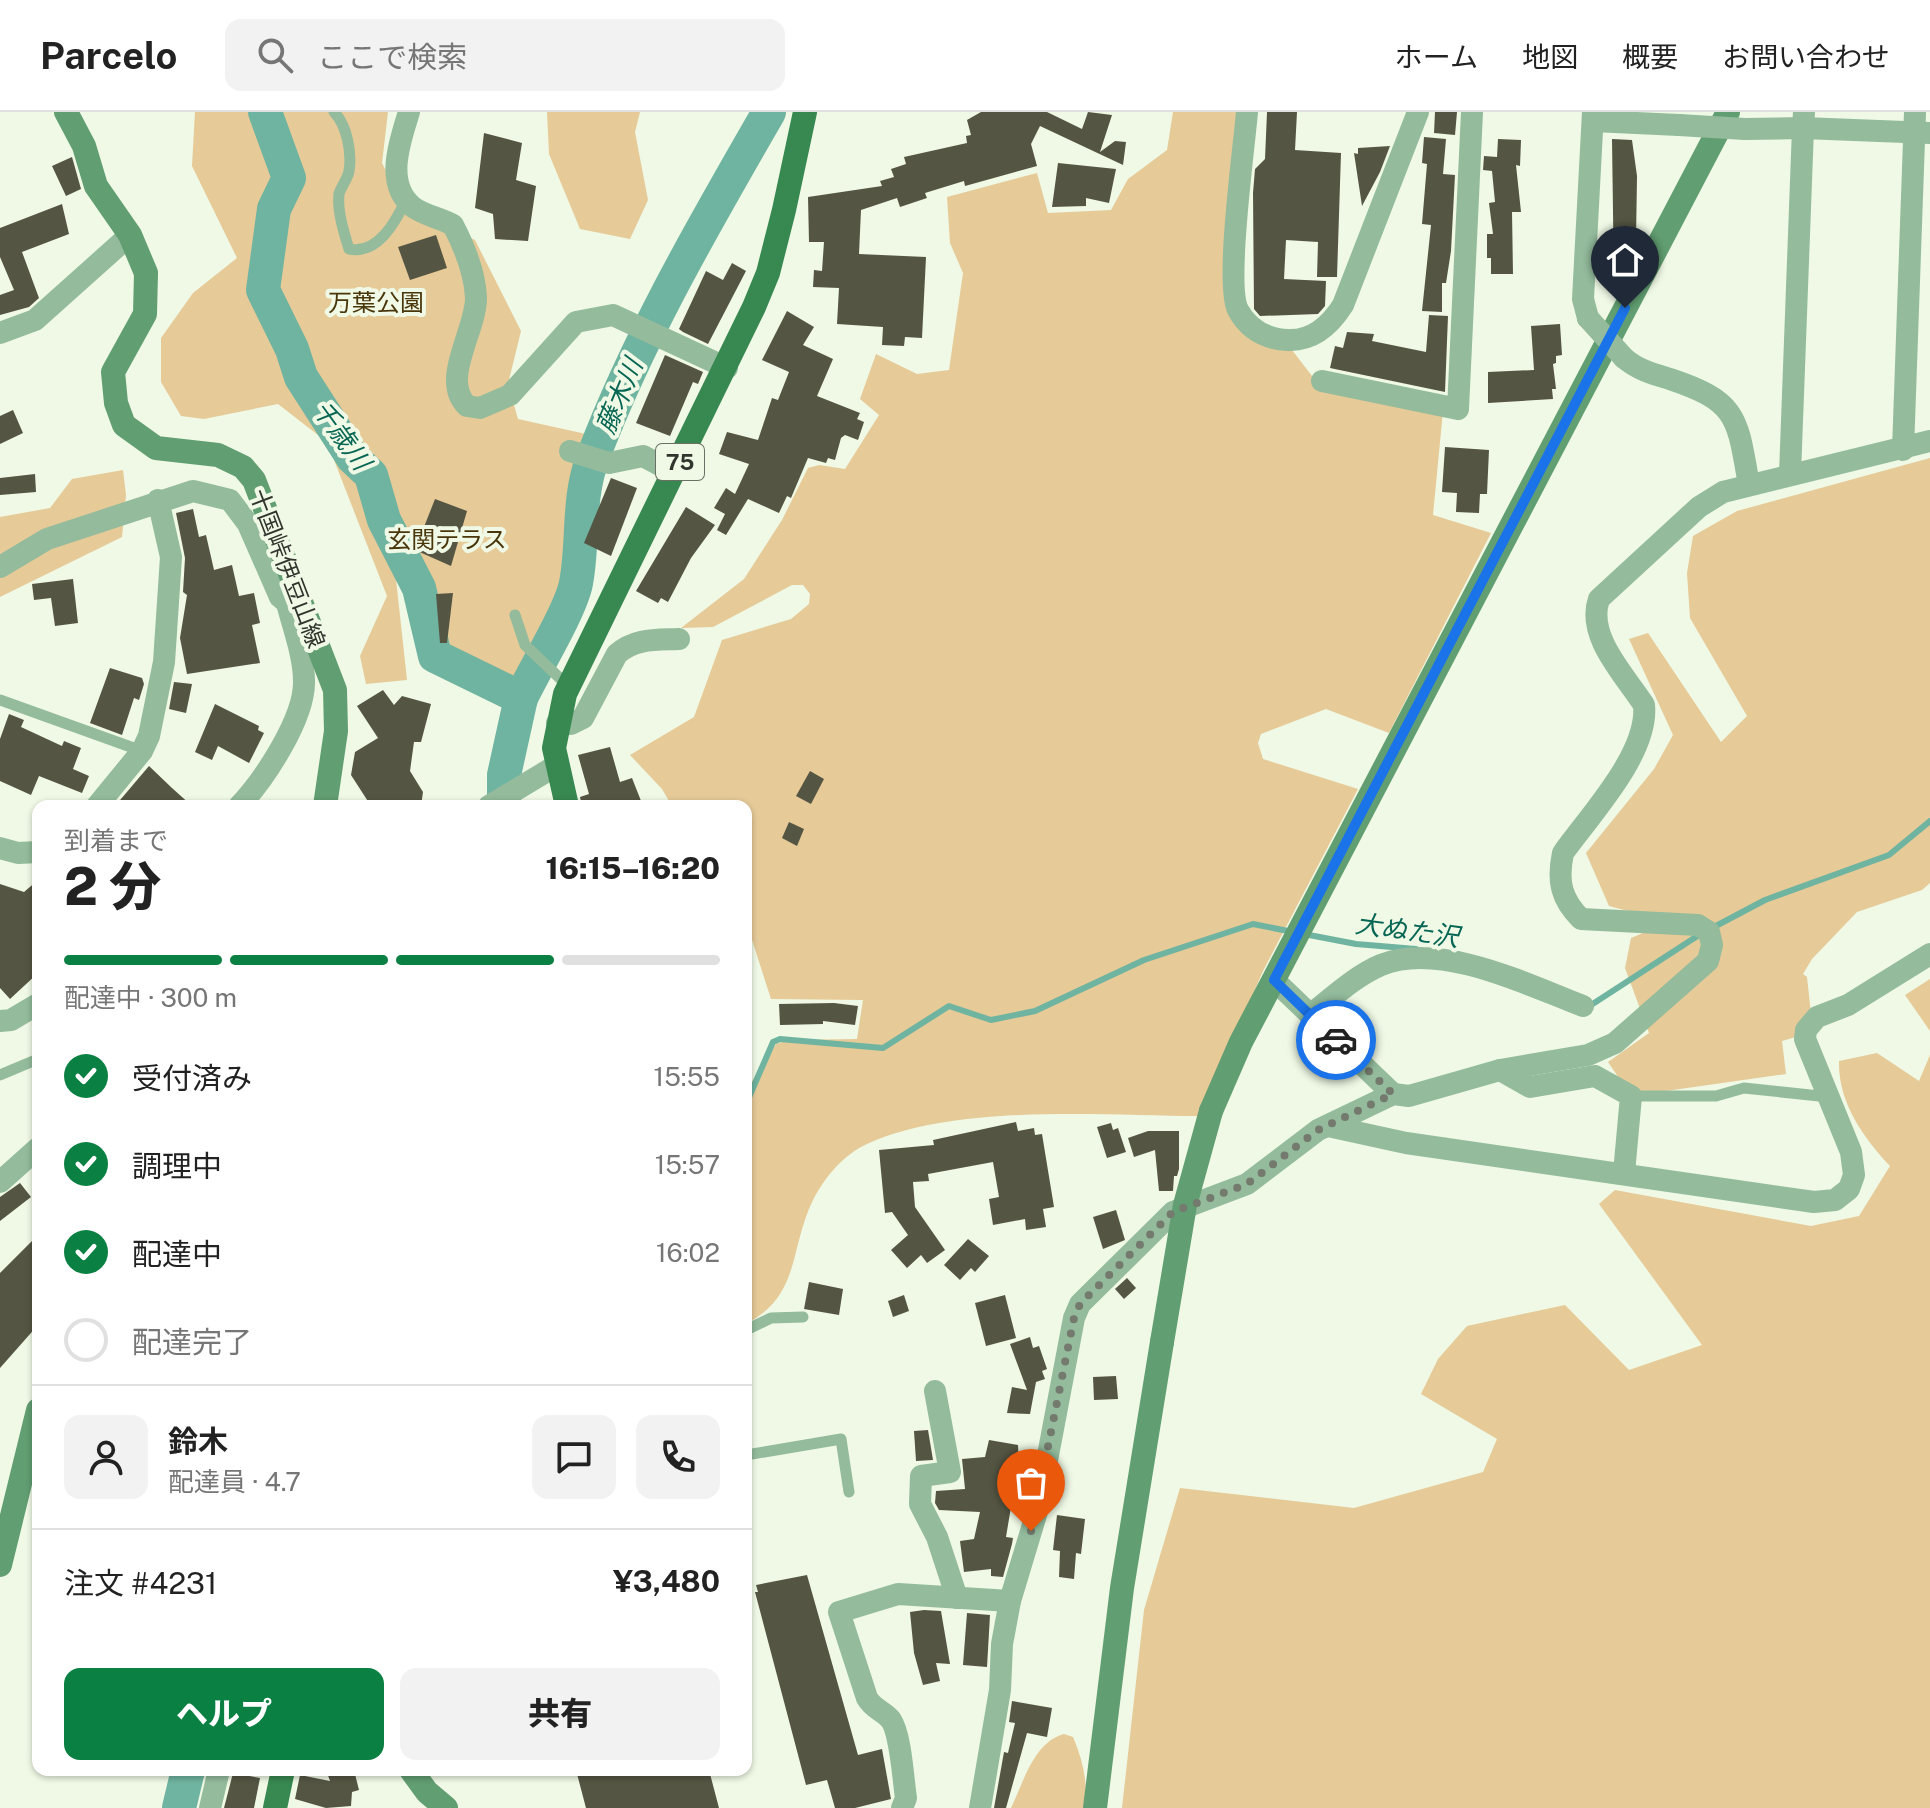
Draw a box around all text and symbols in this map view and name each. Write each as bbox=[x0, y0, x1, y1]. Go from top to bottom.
search box bbox=[225, 19, 785, 91]
text: Parcelo bbox=[40, 33, 177, 78]
icon: search bbox=[253, 33, 297, 77]
text: ここで検索 bbox=[317, 39, 467, 75]
text: ホーム bbox=[1395, 40, 1478, 73]
text: 地図 bbox=[1522, 40, 1578, 73]
text: 概要 bbox=[1622, 40, 1678, 73]
text: お問い合わせ bbox=[1722, 40, 1890, 73]
pin bbox=[1591, 226, 1659, 308]
icon: home bbox=[1603, 238, 1647, 282]
park label: 万葉公園 bbox=[328, 288, 424, 316]
water label: 藤木川 bbox=[589, 351, 650, 438]
water label: 千歳川 bbox=[307, 394, 379, 478]
road number: 75 bbox=[656, 444, 704, 480]
street label: 十国峠伊豆山線 bbox=[245, 485, 331, 651]
park label: 玄関テラス bbox=[387, 525, 507, 553]
text: 到着まで bbox=[64, 825, 168, 856]
text: 16:15–16:20 bbox=[546, 850, 720, 886]
text: 2 分 bbox=[64, 856, 161, 917]
water label: 大ぬた沢 bbox=[1353, 907, 1464, 953]
text: 配達中 · 300 m bbox=[64, 982, 237, 1013]
courier bbox=[1296, 1000, 1376, 1080]
icon: car bbox=[1314, 1018, 1358, 1062]
icon: check bbox=[64, 1054, 108, 1098]
text: 受付済み bbox=[132, 1060, 252, 1096]
text: 15:55 bbox=[654, 1061, 720, 1092]
icon: check bbox=[64, 1142, 108, 1186]
text: 調理中 bbox=[132, 1148, 222, 1184]
text: 15:57 bbox=[655, 1149, 720, 1180]
icon: check bbox=[64, 1230, 108, 1274]
text: 配達中 bbox=[132, 1236, 222, 1272]
text: 16:02 bbox=[656, 1237, 720, 1268]
text: 配達完了 bbox=[132, 1324, 252, 1360]
button: person bbox=[64, 1415, 148, 1499]
button: chat bbox=[532, 1415, 616, 1499]
button: phone bbox=[636, 1415, 720, 1499]
text: 鈴木 bbox=[168, 1423, 228, 1459]
pin bbox=[997, 1449, 1065, 1531]
icon: bag bbox=[1009, 1461, 1053, 1505]
text: 配達員 · 4.7 bbox=[168, 1466, 301, 1497]
text: ¥3,480 bbox=[613, 1563, 720, 1599]
text: 注文 #4231 bbox=[64, 1565, 217, 1601]
button: ヘルプ bbox=[64, 1668, 384, 1760]
button: 共有 bbox=[400, 1668, 720, 1760]

